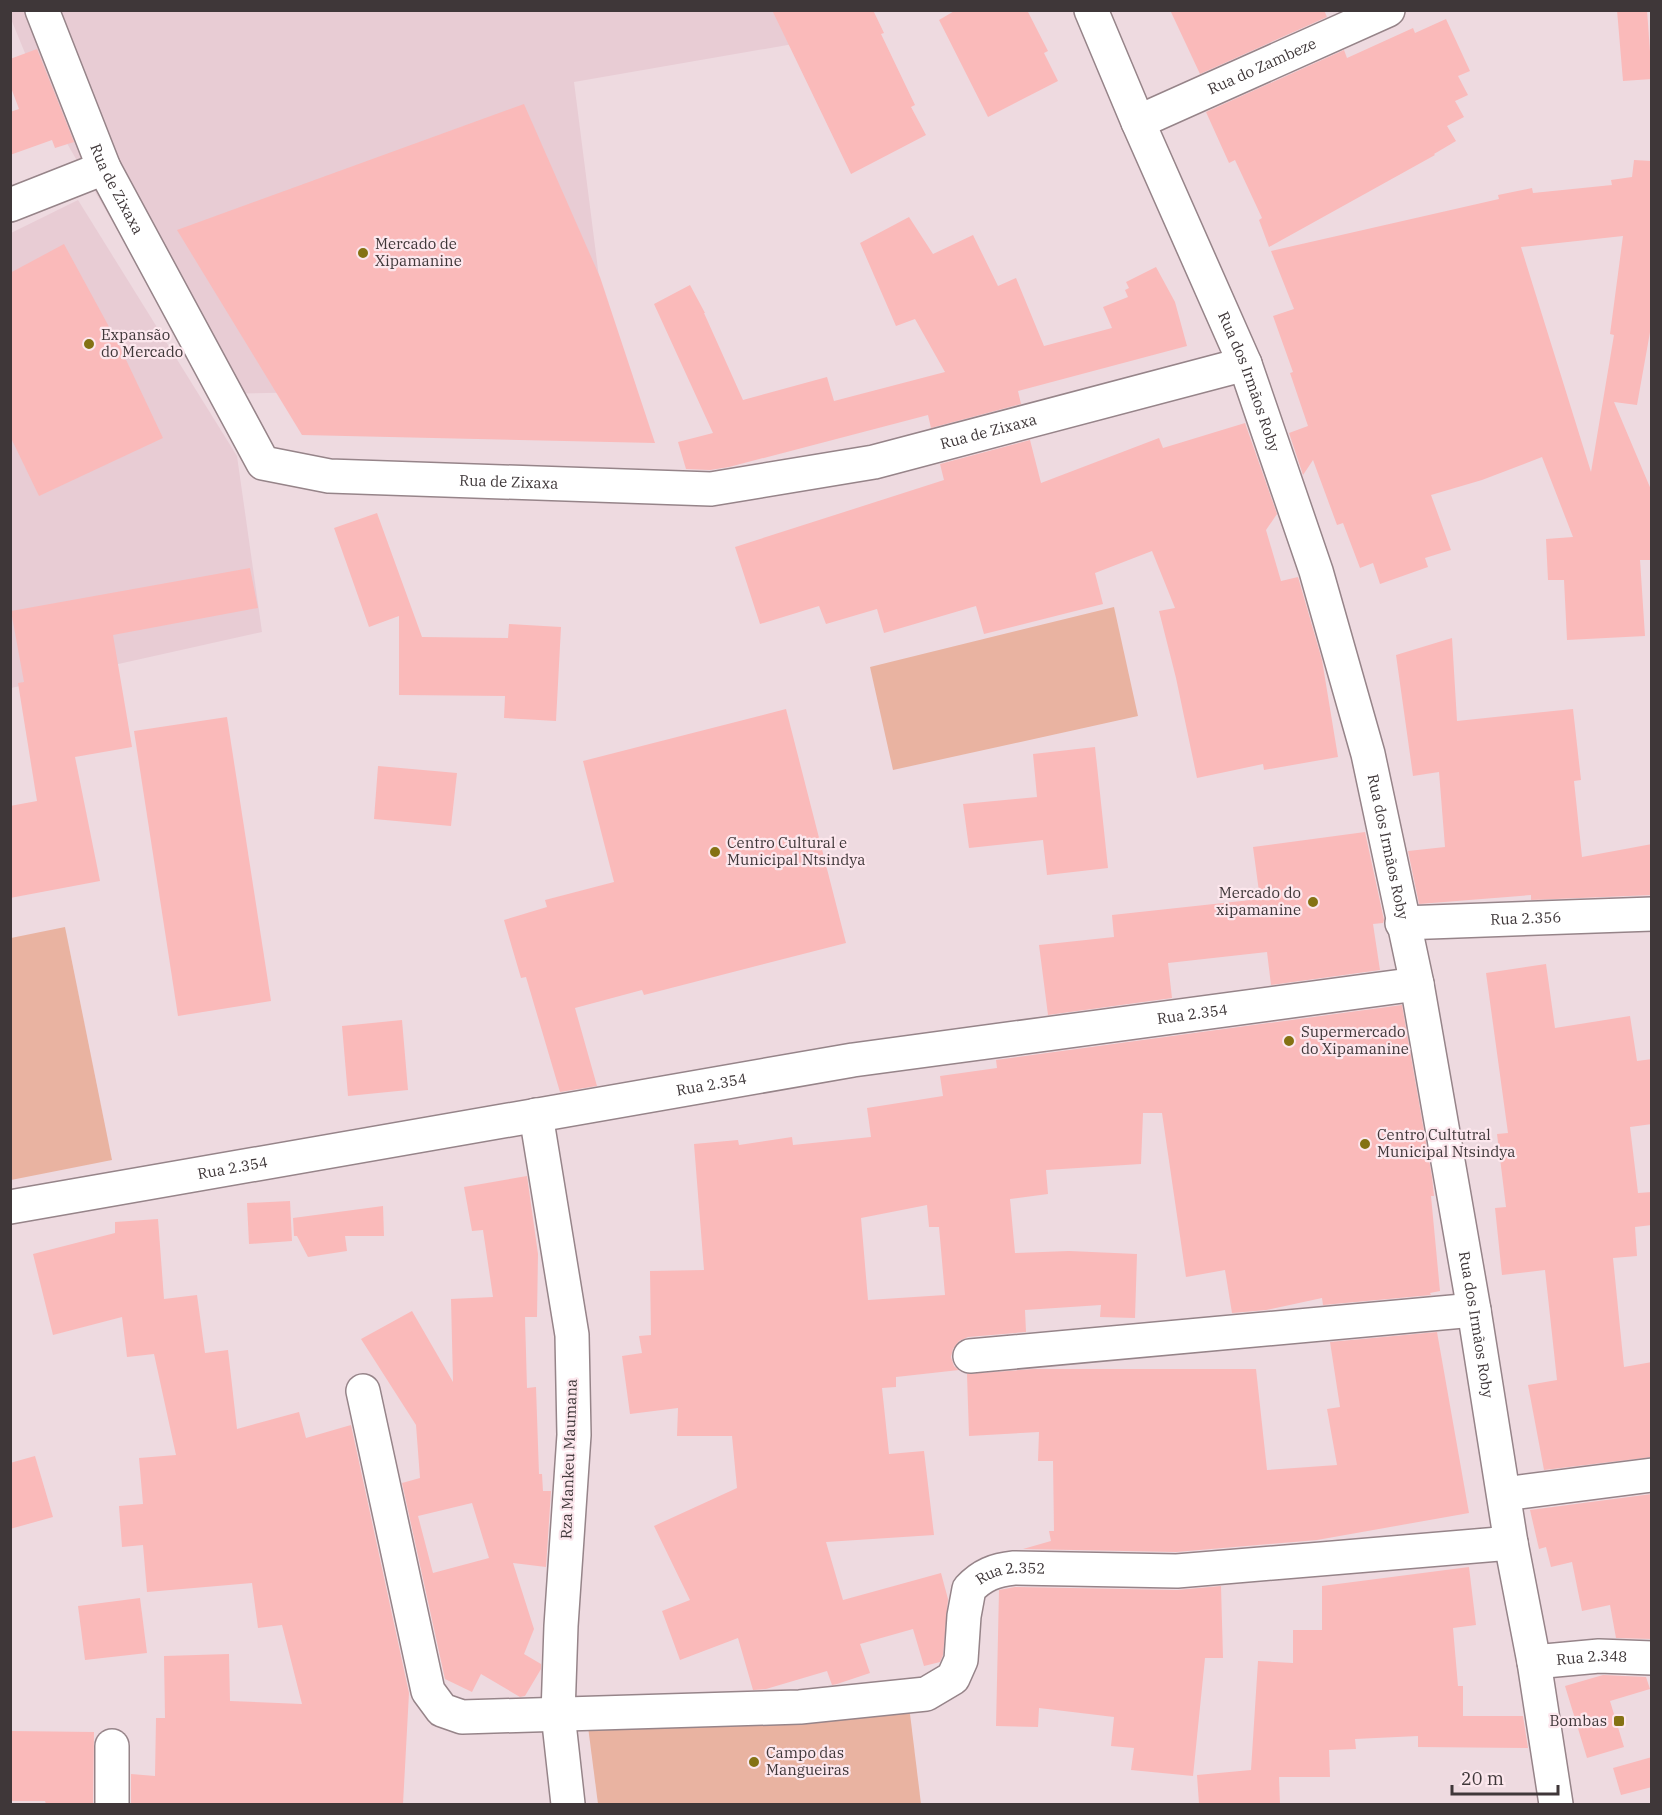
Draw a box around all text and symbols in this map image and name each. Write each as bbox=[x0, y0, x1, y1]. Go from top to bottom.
street label: Rua do Zambeze bbox=[1205, 33, 1319, 98]
street label: Rua de Zixaxa bbox=[86, 141, 148, 237]
place label: Mercado de Xipamanine bbox=[375, 234, 462, 270]
marker: Mercado de Xipamanine bbox=[356, 246, 370, 260]
street label: Rua dos Irmãos Roby bbox=[1214, 309, 1284, 454]
place label: Expansão do Mercado bbox=[101, 325, 183, 361]
marker: Expansão do Mercado bbox=[82, 337, 96, 351]
street label: Rua de Zixaxa bbox=[938, 409, 1039, 453]
street label: Rua de Zixaxa bbox=[459, 470, 559, 493]
street label: Rua dos Irmãos Roby bbox=[1364, 772, 1413, 921]
place label: Centro Cultural e Municipal Ntsindya bbox=[727, 833, 865, 869]
marker: Centro Cultural e Municipal Ntsindya bbox=[708, 845, 722, 859]
place label: Mercado do xipamanine bbox=[1216, 883, 1301, 919]
marker: Mercado do xipamanine bbox=[1306, 895, 1320, 909]
street label: Rua 2.356 bbox=[1490, 907, 1562, 929]
street label: Rua 2.354 bbox=[1156, 1000, 1229, 1028]
place label: Supermercado do Xipamanine bbox=[1301, 1022, 1409, 1058]
marker: Supermercado do Xipamanine bbox=[1282, 1034, 1296, 1048]
street label: Rua 2.354 bbox=[675, 1069, 748, 1100]
place label: Centro Cultutral Municipal Ntsindya bbox=[1377, 1125, 1515, 1161]
marker: Centro Cultutral Municipal Ntsindya bbox=[1358, 1137, 1372, 1151]
street label: Rua 2.354 bbox=[196, 1152, 269, 1183]
street label: Rua dos Irmãos Roby bbox=[1455, 1250, 1498, 1399]
street label: Rza Mankeu Maumana bbox=[556, 1379, 581, 1539]
street label: Rua 2.352 bbox=[972, 1558, 1046, 1589]
street label: Rua 2.348 bbox=[1555, 1646, 1628, 1669]
place label: Bombas bbox=[1550, 1711, 1607, 1730]
marker: Bombas bbox=[1612, 1714, 1626, 1728]
place label: Campo das Mangueiras bbox=[766, 1743, 849, 1779]
marker: Campo das Mangueiras bbox=[747, 1755, 761, 1769]
scale bar bbox=[1452, 1758, 1558, 1796]
text: 20 m bbox=[1461, 1767, 1504, 1790]

